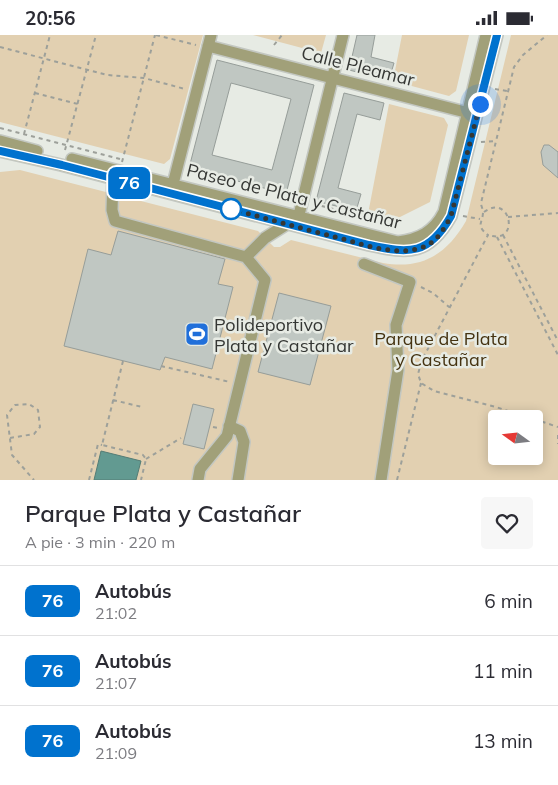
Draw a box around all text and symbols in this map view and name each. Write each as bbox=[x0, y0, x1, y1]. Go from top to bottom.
text: 20:56 bbox=[25, 6, 75, 30]
street label: Calle Pleamar bbox=[299, 41, 417, 91]
your location bbox=[468, 92, 493, 117]
street label: Paseo de Plata y Castañar bbox=[184, 158, 404, 234]
line badge: 76 bbox=[106, 167, 152, 199]
text: 76 bbox=[118, 171, 140, 194]
unlabelled marker bbox=[220, 198, 242, 220]
place label: Polideportivo Plata y Castañar bbox=[214, 313, 354, 357]
sports icon: Polideportivo Plata y Castañar bbox=[184, 321, 210, 347]
park label: Parque de Plata y Castañar bbox=[374, 327, 508, 371]
north arrow bbox=[488, 410, 542, 465]
map controls bbox=[488, 410, 543, 465]
button: heart bbox=[481, 497, 533, 549]
text: Parque Plata y Castañar bbox=[25, 498, 301, 528]
text: A pie · 3 min · 220 m bbox=[25, 532, 175, 552]
text: Autobús bbox=[95, 579, 172, 603]
text: 76 bbox=[42, 589, 63, 612]
text: 6 min bbox=[484, 589, 533, 613]
text: 21:02 bbox=[95, 603, 137, 623]
text: Autobús bbox=[95, 649, 172, 673]
text: 76 bbox=[42, 659, 63, 682]
text: 11 min bbox=[473, 659, 533, 683]
text: 21:07 bbox=[95, 673, 137, 693]
text: Autobús bbox=[95, 719, 172, 743]
text: 76 bbox=[42, 729, 63, 752]
text: 13 min bbox=[473, 729, 533, 753]
text: 21:09 bbox=[95, 743, 137, 763]

